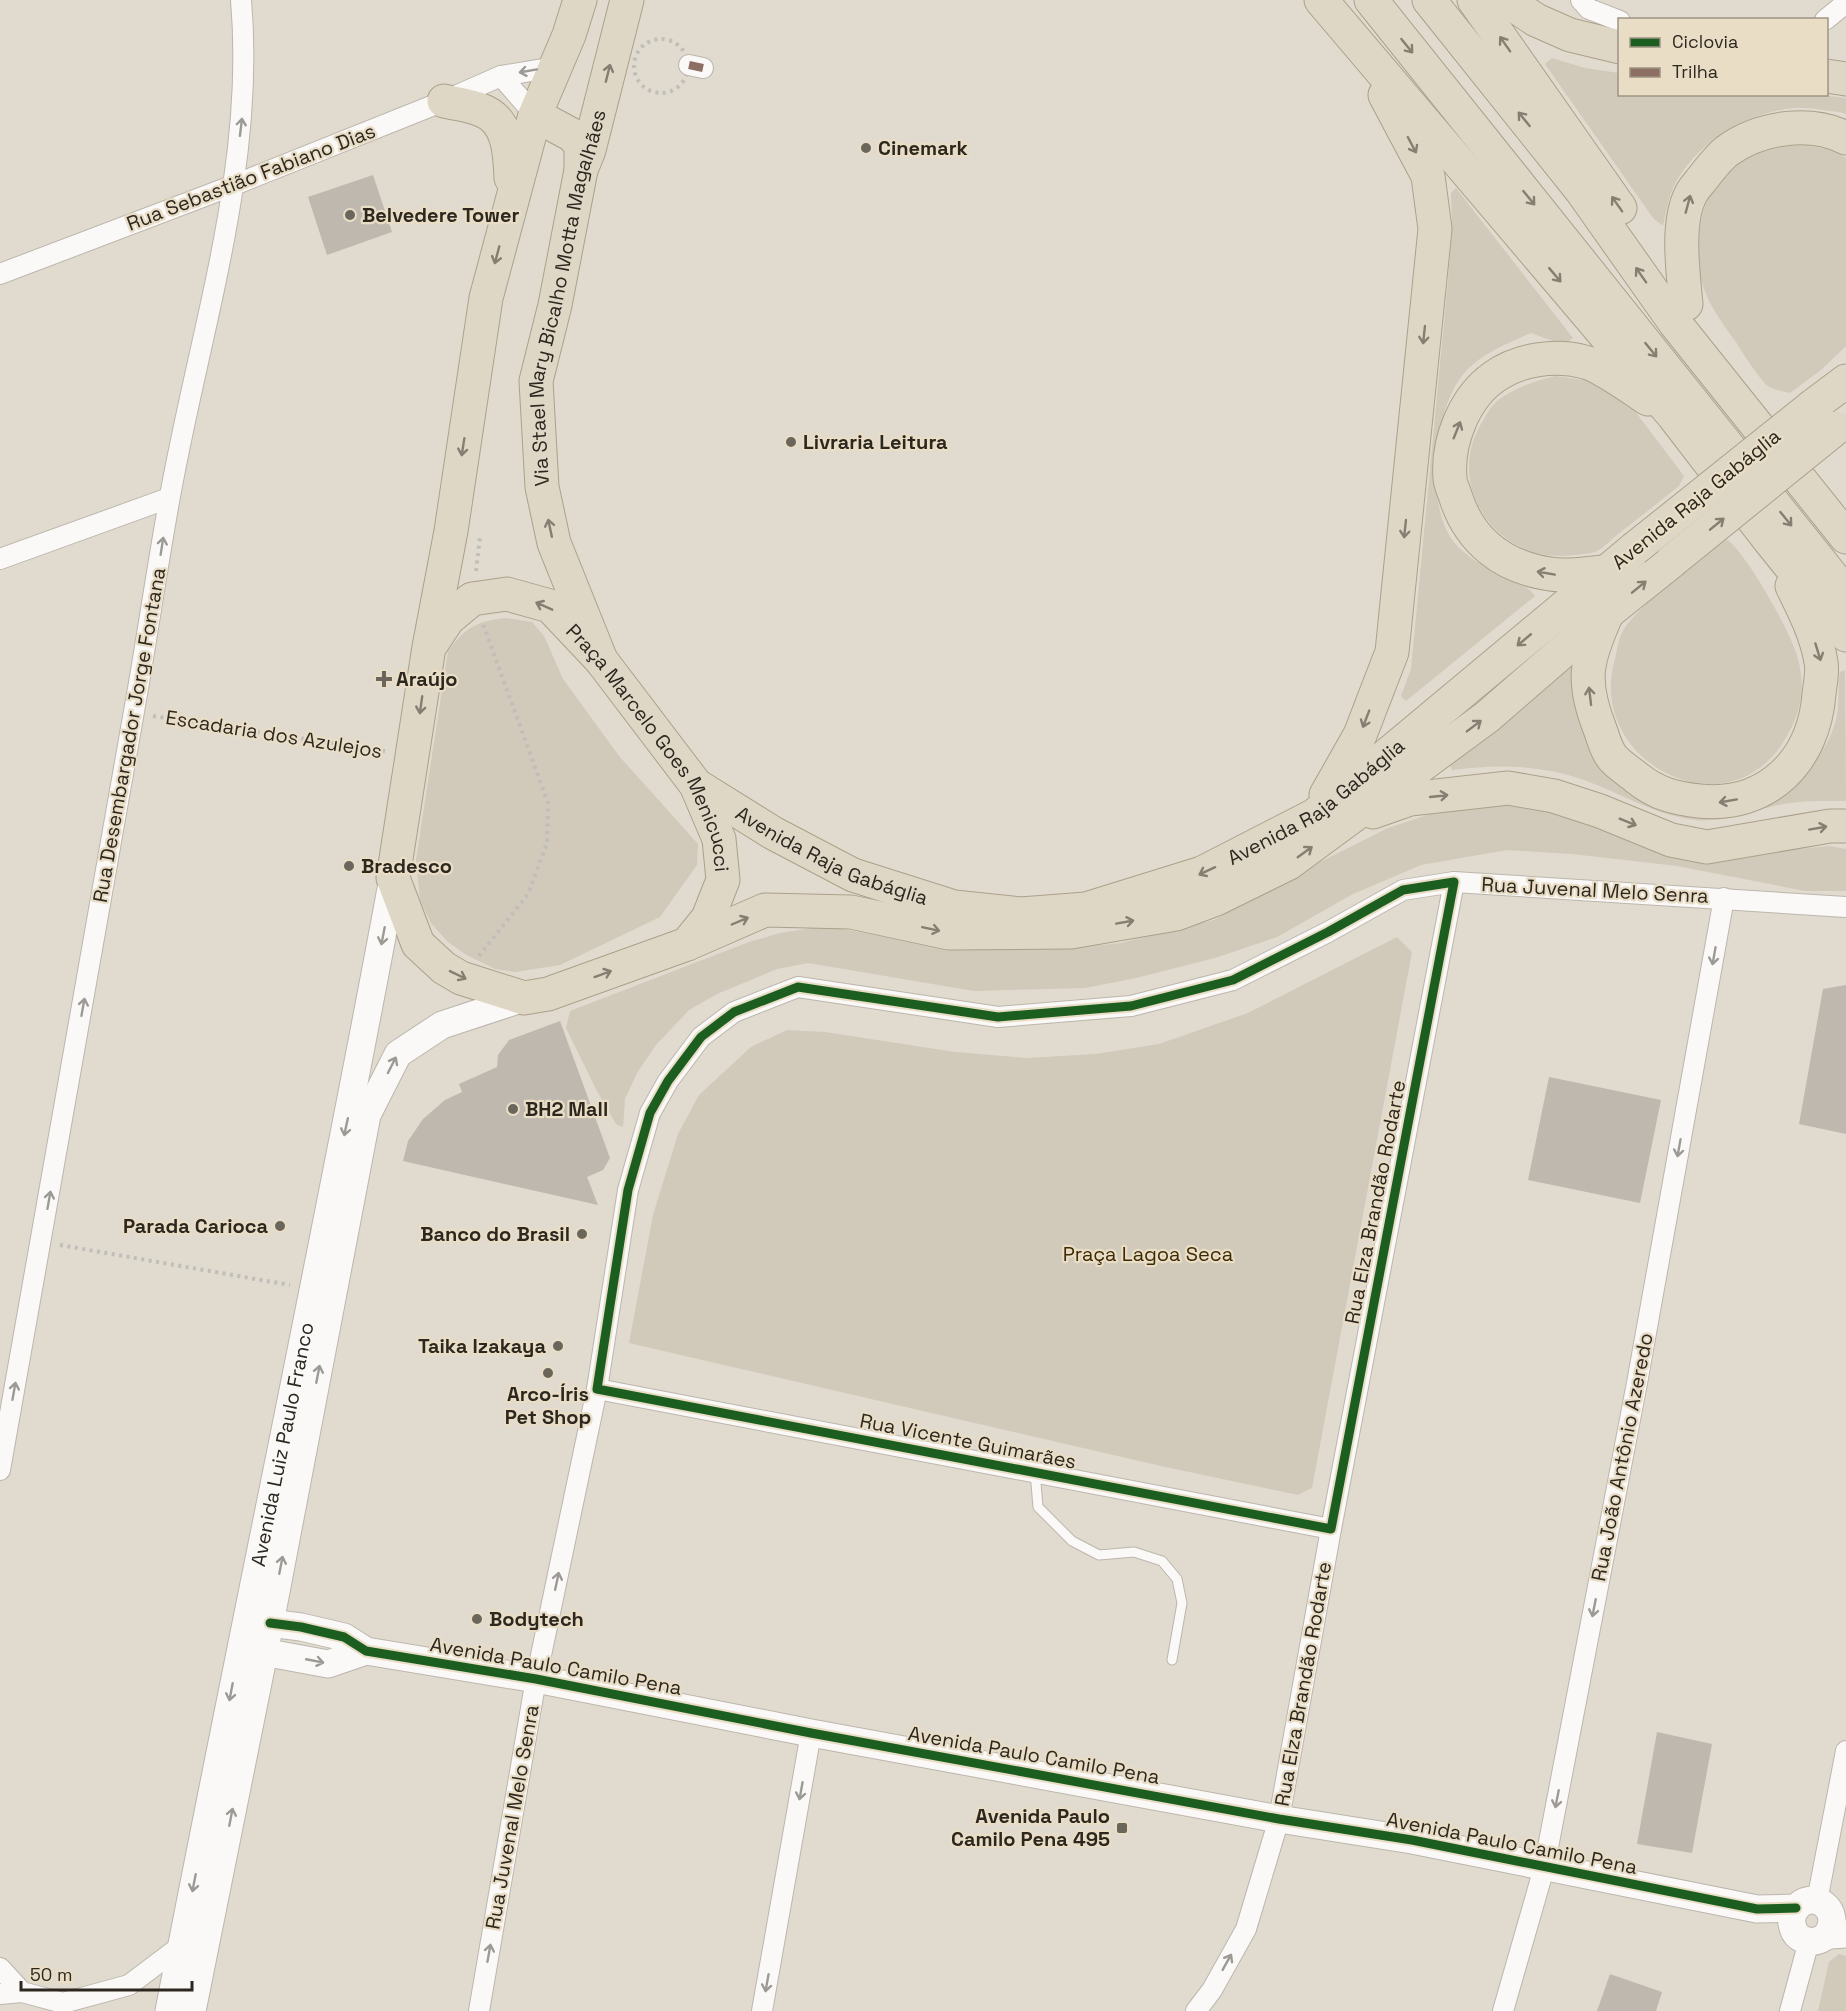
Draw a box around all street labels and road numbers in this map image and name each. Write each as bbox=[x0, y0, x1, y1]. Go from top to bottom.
street label: Via Stael Mary Bicalho Motta Magalhães bbox=[523, 107, 612, 487]
street label: Rua Sebastião Fabiano Dias bbox=[123, 117, 379, 237]
street label: Avenida Raja Gabáglia bbox=[1606, 423, 1786, 575]
street label: Rua Desembargador Jorge Fontana bbox=[87, 565, 171, 905]
street label: Praça Marcelo Goes Menicucci bbox=[560, 618, 735, 873]
street label: Escadaria dos Azulejos bbox=[164, 704, 384, 764]
street label: Avenida Raja Gabáglia bbox=[1223, 733, 1410, 871]
street label: Avenida Raja Gabáglia bbox=[731, 800, 931, 911]
street label: Rua Juvenal Melo Senra bbox=[1481, 871, 1709, 909]
street label: Rua Elza Brandão Rodarte bbox=[1339, 1078, 1411, 1326]
street label: Avenida Luiz Paulo Franco bbox=[245, 1320, 320, 1569]
street label: Rua João Antônio Azeredo bbox=[1585, 1331, 1659, 1583]
street label: Rua Vicente Guimarães bbox=[858, 1407, 1078, 1475]
street label: Rua Elza Brandão Rodarte bbox=[1269, 1560, 1337, 1808]
street label: Avenida Paulo Camilo Pena bbox=[428, 1631, 684, 1701]
street label: Rua Juvenal Melo Senra bbox=[479, 1703, 545, 1931]
street label: Avenida Paulo Camilo Pena bbox=[906, 1720, 1162, 1790]
street label: Avenida Paulo Camilo Pena bbox=[1384, 1806, 1640, 1880]

